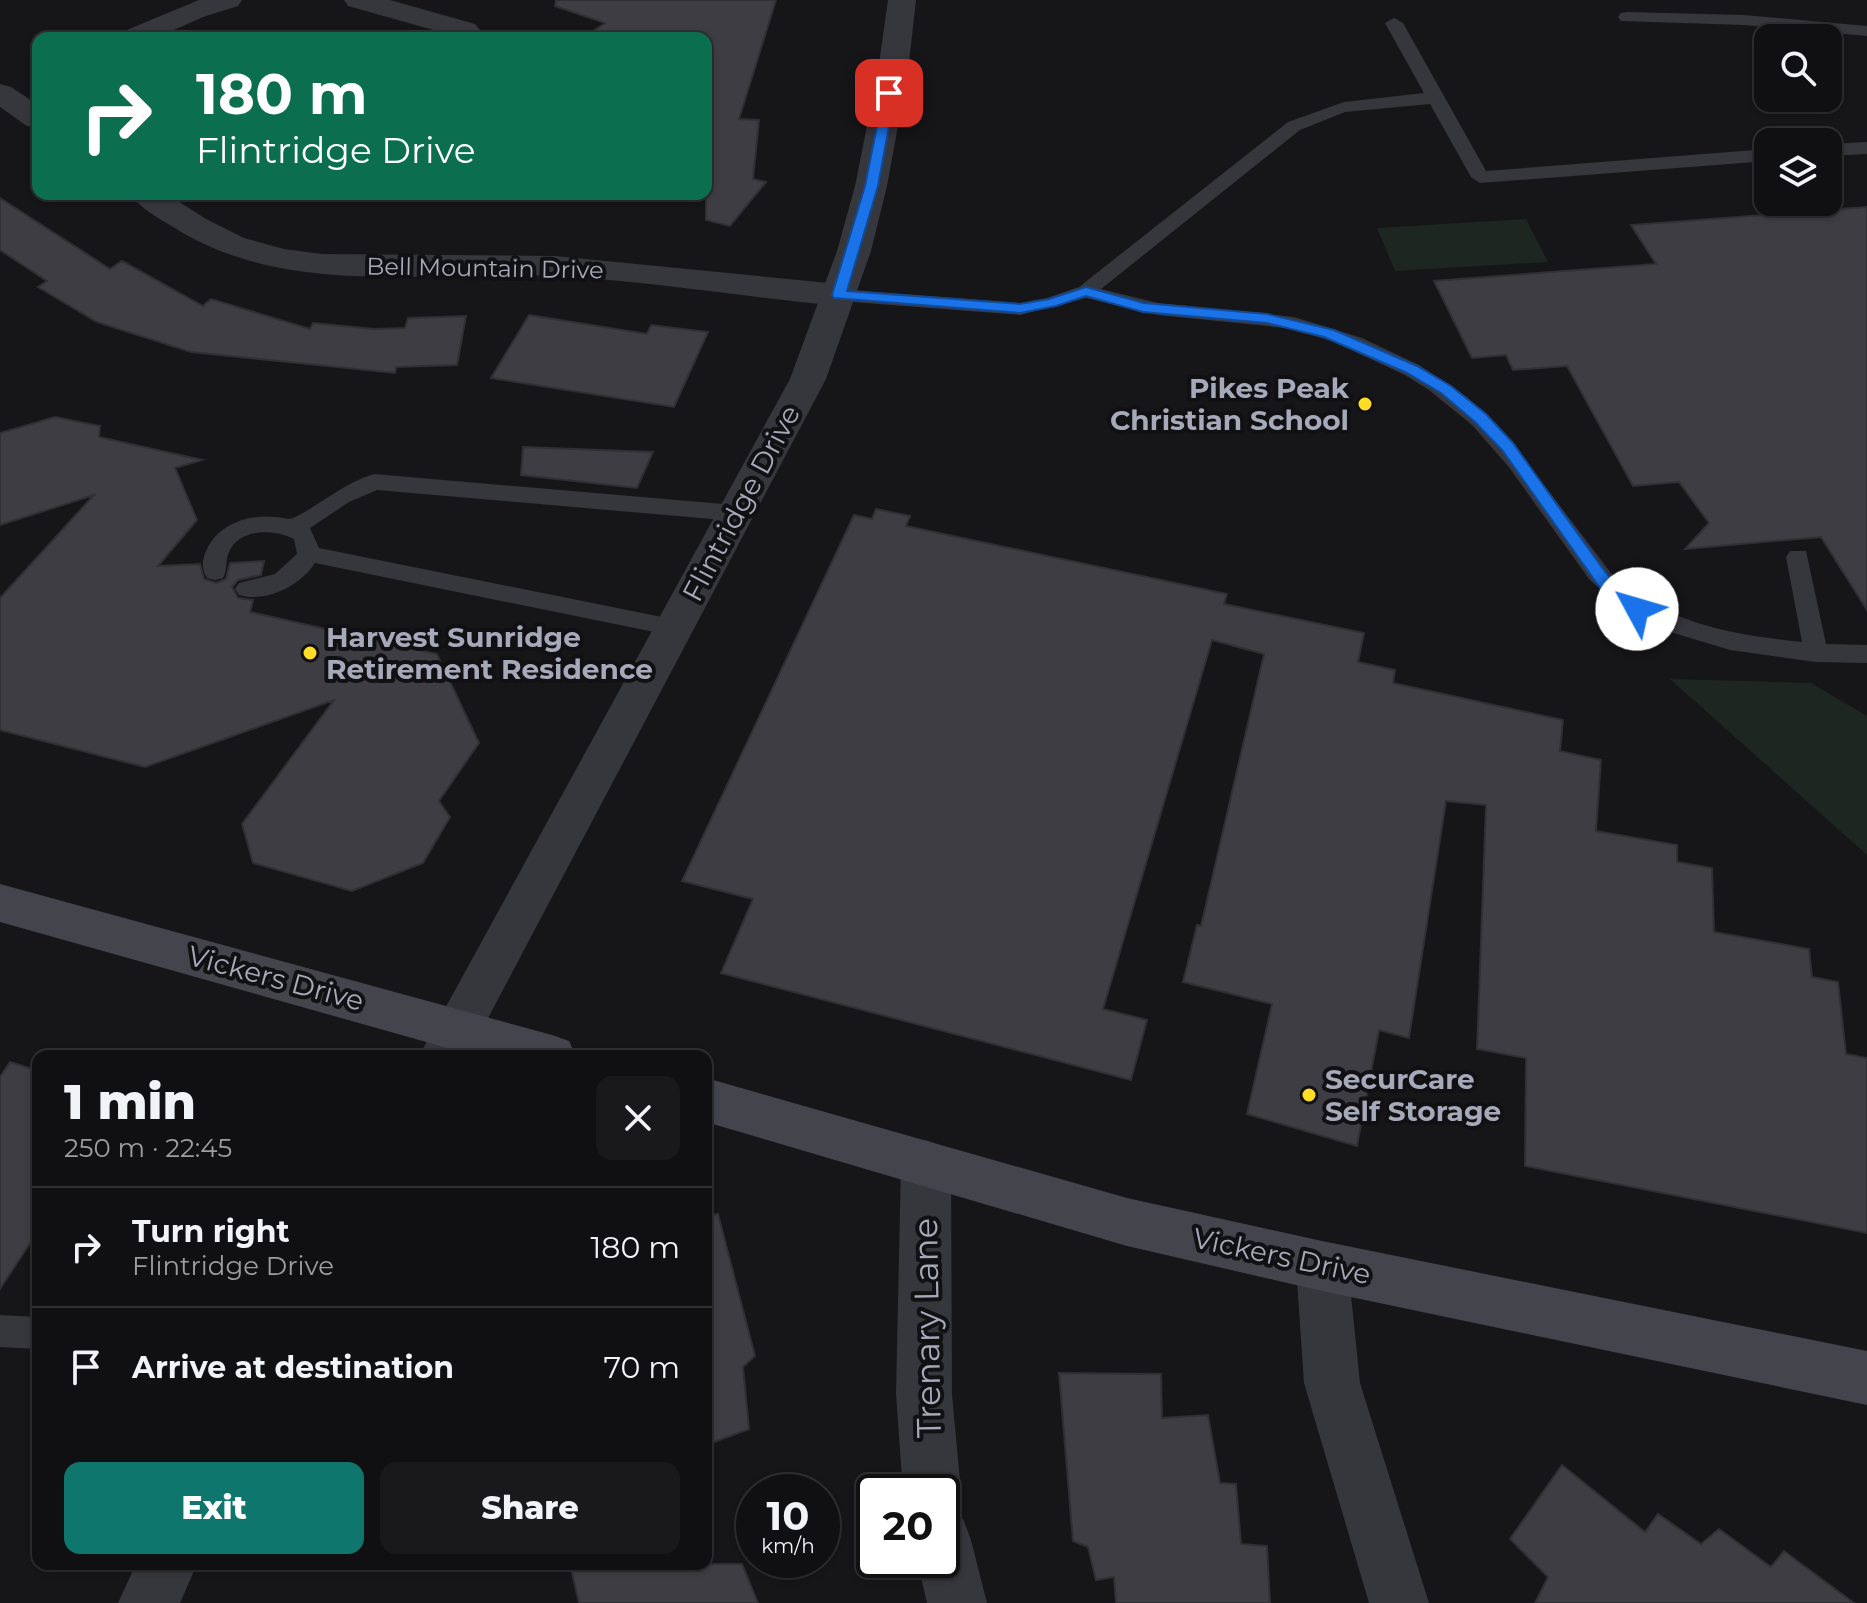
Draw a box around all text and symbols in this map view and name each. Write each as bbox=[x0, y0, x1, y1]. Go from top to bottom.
map controls bbox=[1754, 24, 1842, 216]
button: search bbox=[1754, 24, 1842, 112]
pin bbox=[855, 59, 923, 127]
text: 180 m bbox=[196, 60, 368, 128]
icon: right bbox=[64, 64, 168, 168]
icon: arrive bbox=[867, 71, 911, 115]
text: Flintridge Drive bbox=[196, 128, 476, 172]
button: layers bbox=[1754, 128, 1842, 216]
street label: Bell Mountain Drive bbox=[366, 251, 604, 285]
place label: Pikes Peak Christian School bbox=[1110, 371, 1350, 437]
marker: Pikes Peak Christian School bbox=[1356, 395, 1374, 413]
street label: Flintridge Drive bbox=[675, 399, 807, 607]
position arrow bbox=[1595, 567, 1679, 651]
place label: Harvest Sunridge Retirement Residence bbox=[326, 620, 653, 686]
marker: Harvest Sunridge Retirement Residence bbox=[301, 644, 319, 662]
street label: Vickers Drive bbox=[184, 938, 368, 1018]
place label: SecurCare Self Storage bbox=[1325, 1062, 1501, 1128]
text: 1 min bbox=[64, 1073, 196, 1131]
button: close bbox=[596, 1076, 680, 1160]
marker: SecurCare Self Storage bbox=[1300, 1086, 1318, 1104]
text: 250 m · 22:45 bbox=[64, 1132, 232, 1164]
text: Turn right bbox=[132, 1213, 289, 1250]
street label: Trenary Lane bbox=[904, 1218, 950, 1438]
street label: Vickers Drive bbox=[1190, 1221, 1374, 1291]
icon: right bbox=[64, 1225, 108, 1269]
text: 180 m bbox=[590, 1229, 680, 1266]
text: Flintridge Drive bbox=[132, 1250, 334, 1282]
icon: arrive bbox=[64, 1345, 108, 1389]
text: Arrive at destination bbox=[132, 1349, 454, 1386]
text: 70 m bbox=[603, 1349, 680, 1386]
button: Exit bbox=[64, 1462, 364, 1554]
button: Share bbox=[380, 1462, 680, 1554]
speed limit sign: 20 bbox=[856, 1474, 960, 1578]
text: 10 bbox=[767, 1491, 809, 1540]
text: km/h bbox=[761, 1534, 815, 1558]

